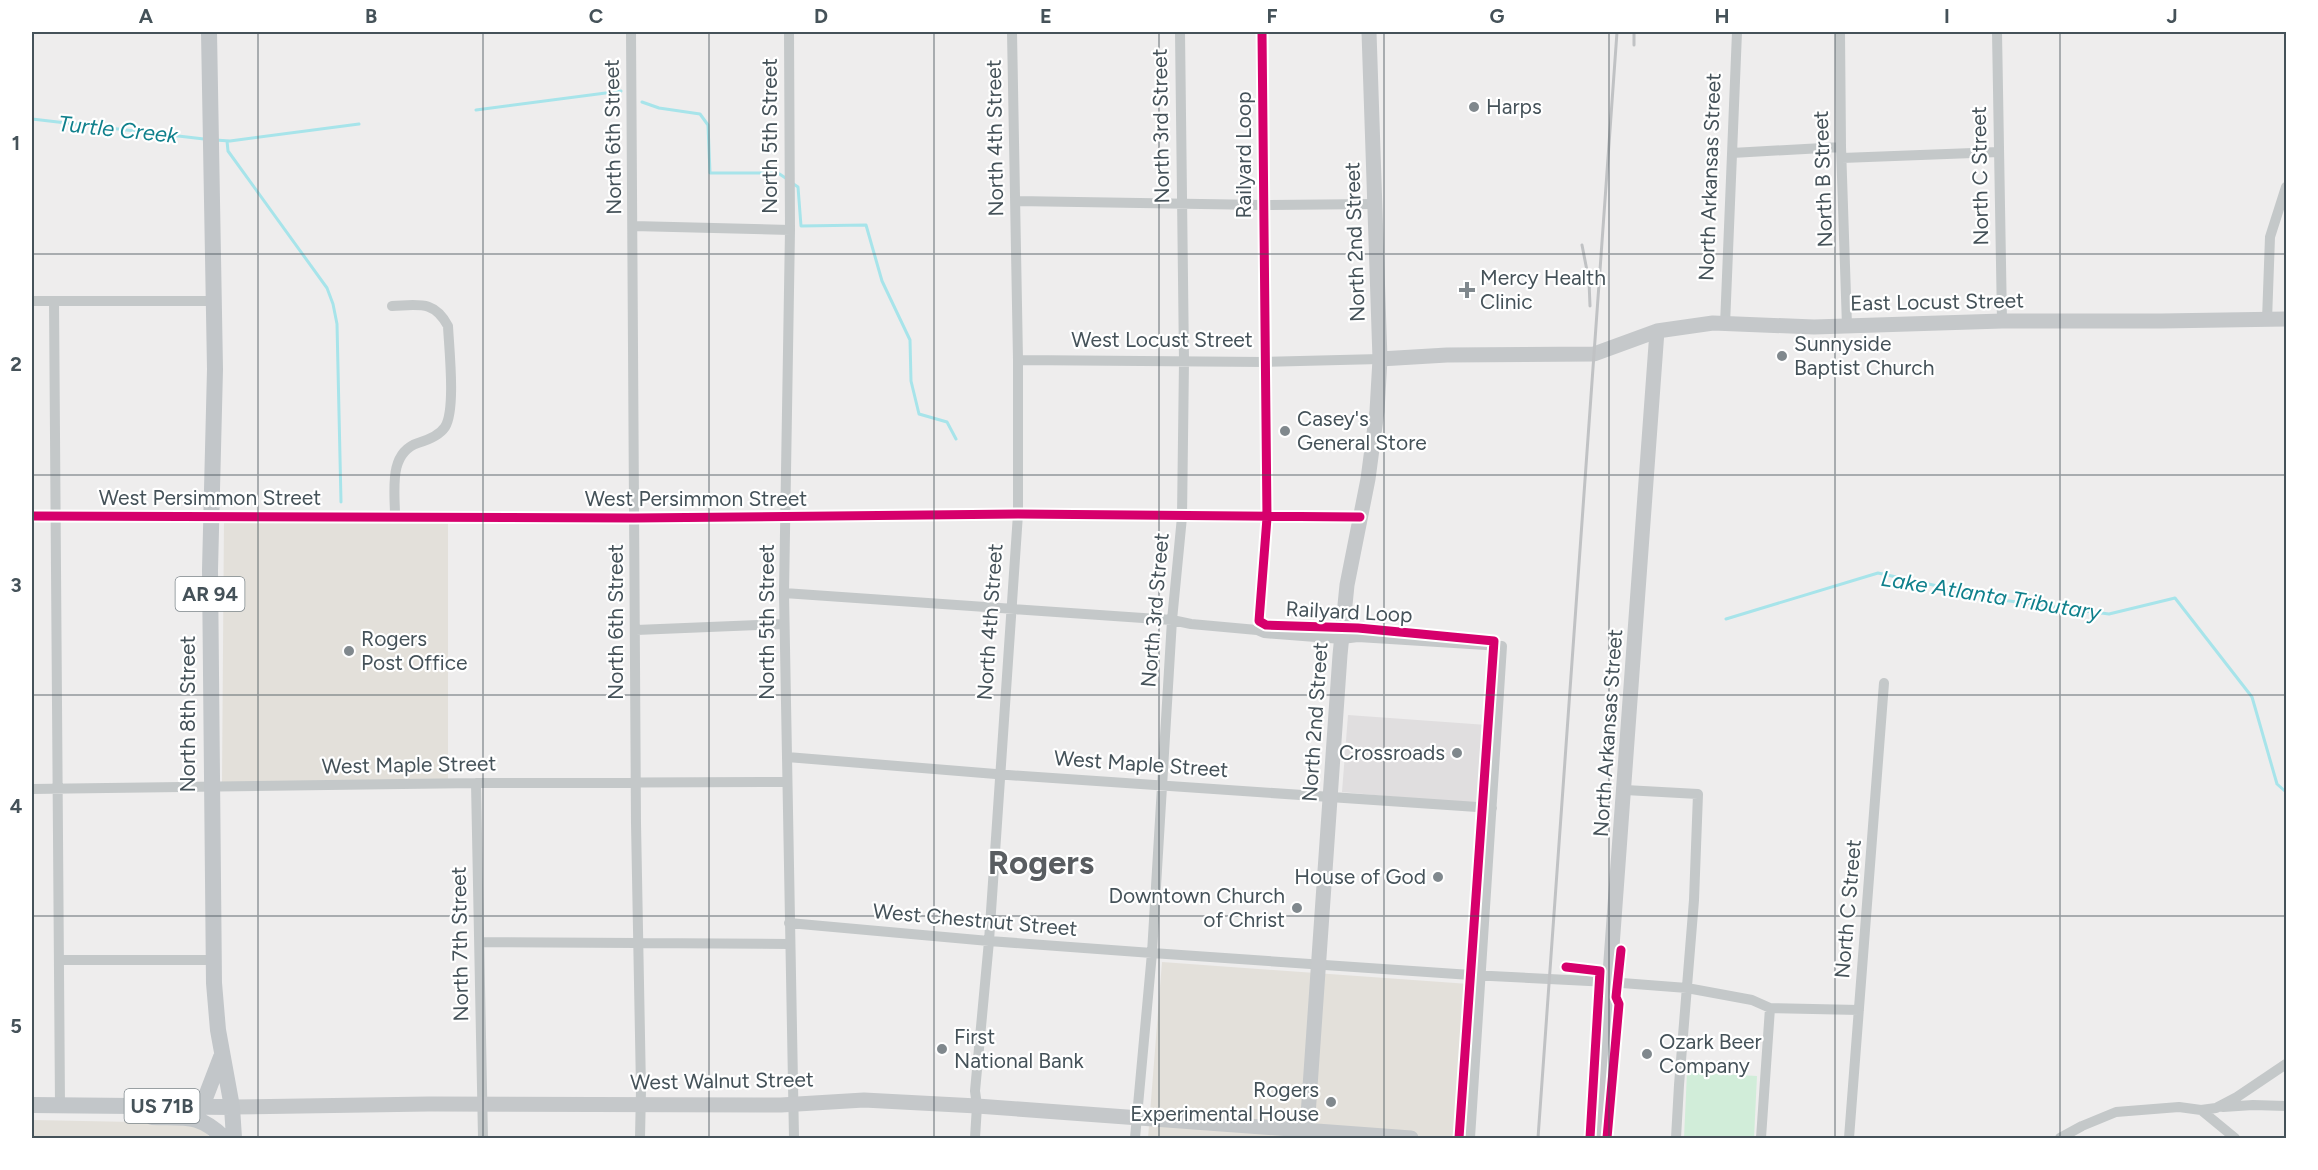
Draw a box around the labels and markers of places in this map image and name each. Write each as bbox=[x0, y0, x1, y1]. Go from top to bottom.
place label: Harps bbox=[1486, 94, 1542, 119]
marker: Harps bbox=[1467, 100, 1481, 114]
place label: Mercy Health Clinic bbox=[1480, 265, 1606, 314]
marker: Mercy Health Clinic bbox=[1458, 281, 1476, 299]
place label: Sunnyside Baptist Church bbox=[1794, 331, 1934, 380]
marker: Sunnyside Baptist Church bbox=[1775, 349, 1789, 363]
place label: Casey's General Store bbox=[1297, 406, 1427, 455]
marker: Casey's General Store bbox=[1278, 424, 1292, 438]
place label: Rogers Post Office bbox=[361, 626, 468, 675]
marker: Rogers Post Office bbox=[342, 644, 356, 658]
place label: Crossroads bbox=[1339, 740, 1445, 765]
marker: Crossroads bbox=[1450, 746, 1464, 760]
place label: House of God bbox=[1294, 864, 1426, 889]
marker: House of God bbox=[1431, 870, 1445, 884]
place label: Downtown Church of Christ bbox=[1109, 883, 1285, 932]
marker: Downtown Church of Christ bbox=[1290, 901, 1304, 915]
place label: First National Bank bbox=[954, 1024, 1084, 1073]
place label: Ozark Beer Company bbox=[1659, 1029, 1762, 1078]
marker: First National Bank bbox=[935, 1042, 949, 1056]
marker: Ozark Beer Company bbox=[1640, 1047, 1654, 1061]
place label: Rogers Experimental House bbox=[1130, 1077, 1319, 1126]
marker: Rogers Experimental House bbox=[1324, 1095, 1338, 1109]

